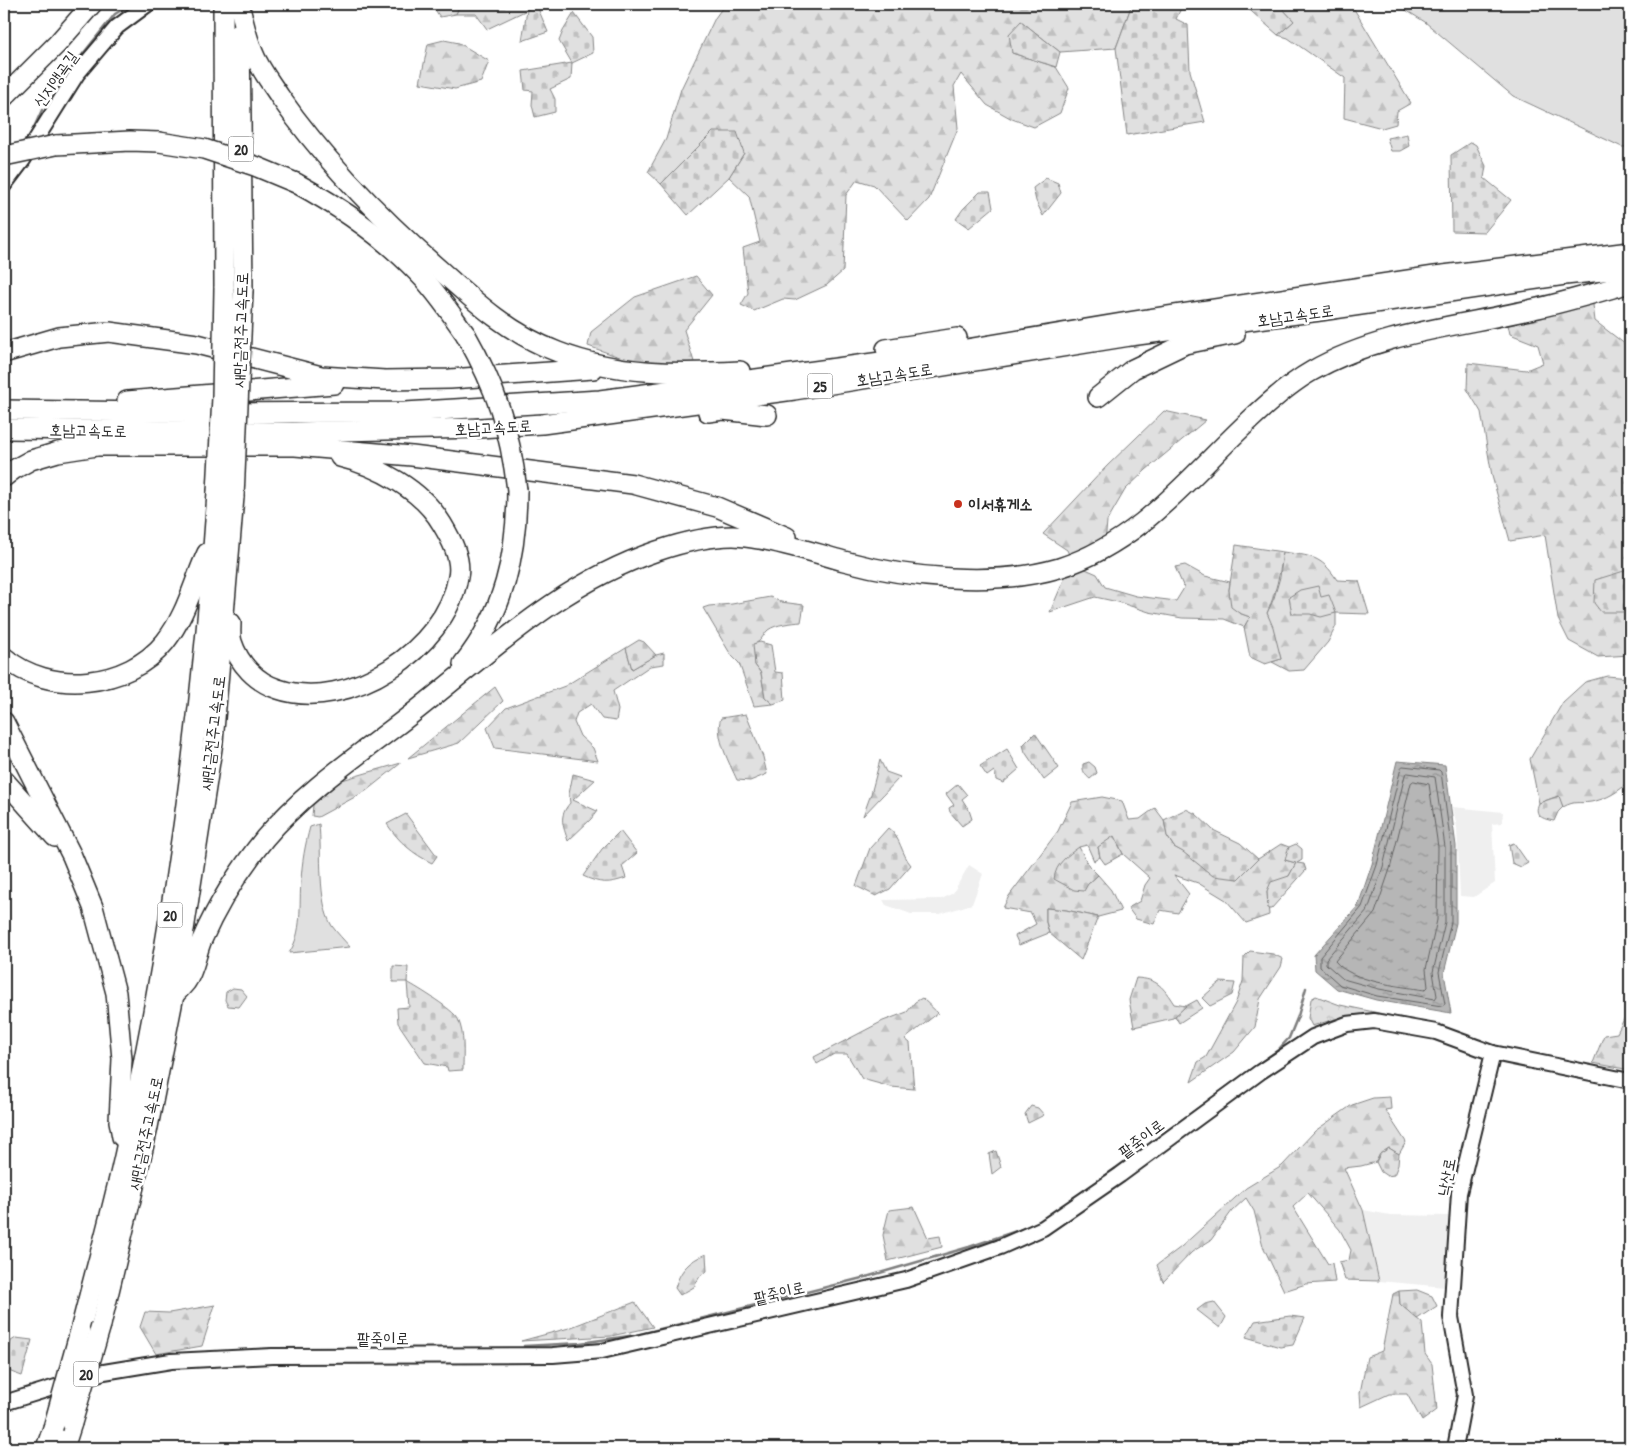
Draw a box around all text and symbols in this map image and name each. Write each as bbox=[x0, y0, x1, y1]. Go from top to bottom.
street label: 신지앵곡길 bbox=[28, 46, 83, 112]
road number: 20 bbox=[228, 136, 254, 162]
street label: 새만금전주고속도로 bbox=[227, 272, 253, 388]
street label: 호남고속도로 bbox=[1255, 299, 1335, 331]
street label: 호남고속도로 bbox=[854, 357, 934, 391]
road number: 25 bbox=[808, 374, 832, 398]
street label: 호남고속도로 bbox=[454, 414, 532, 440]
street label: 호남고속도로 bbox=[49, 418, 127, 442]
place label: 이서휴게소 bbox=[968, 493, 1033, 515]
marker: 이서휴게소 bbox=[952, 498, 964, 510]
street label: 새만금전주고속도로 bbox=[194, 674, 230, 792]
road number: 20 bbox=[158, 902, 182, 928]
street label: 새만금전주고속도로 bbox=[122, 1074, 168, 1192]
street label: 팥죽이로 bbox=[1114, 1114, 1168, 1162]
street label: 낙산로 bbox=[1432, 1156, 1460, 1198]
street label: 팥죽이로 bbox=[751, 1275, 807, 1309]
street label: 팥죽이로 bbox=[357, 1327, 409, 1349]
road number: 20 bbox=[74, 1362, 98, 1386]

